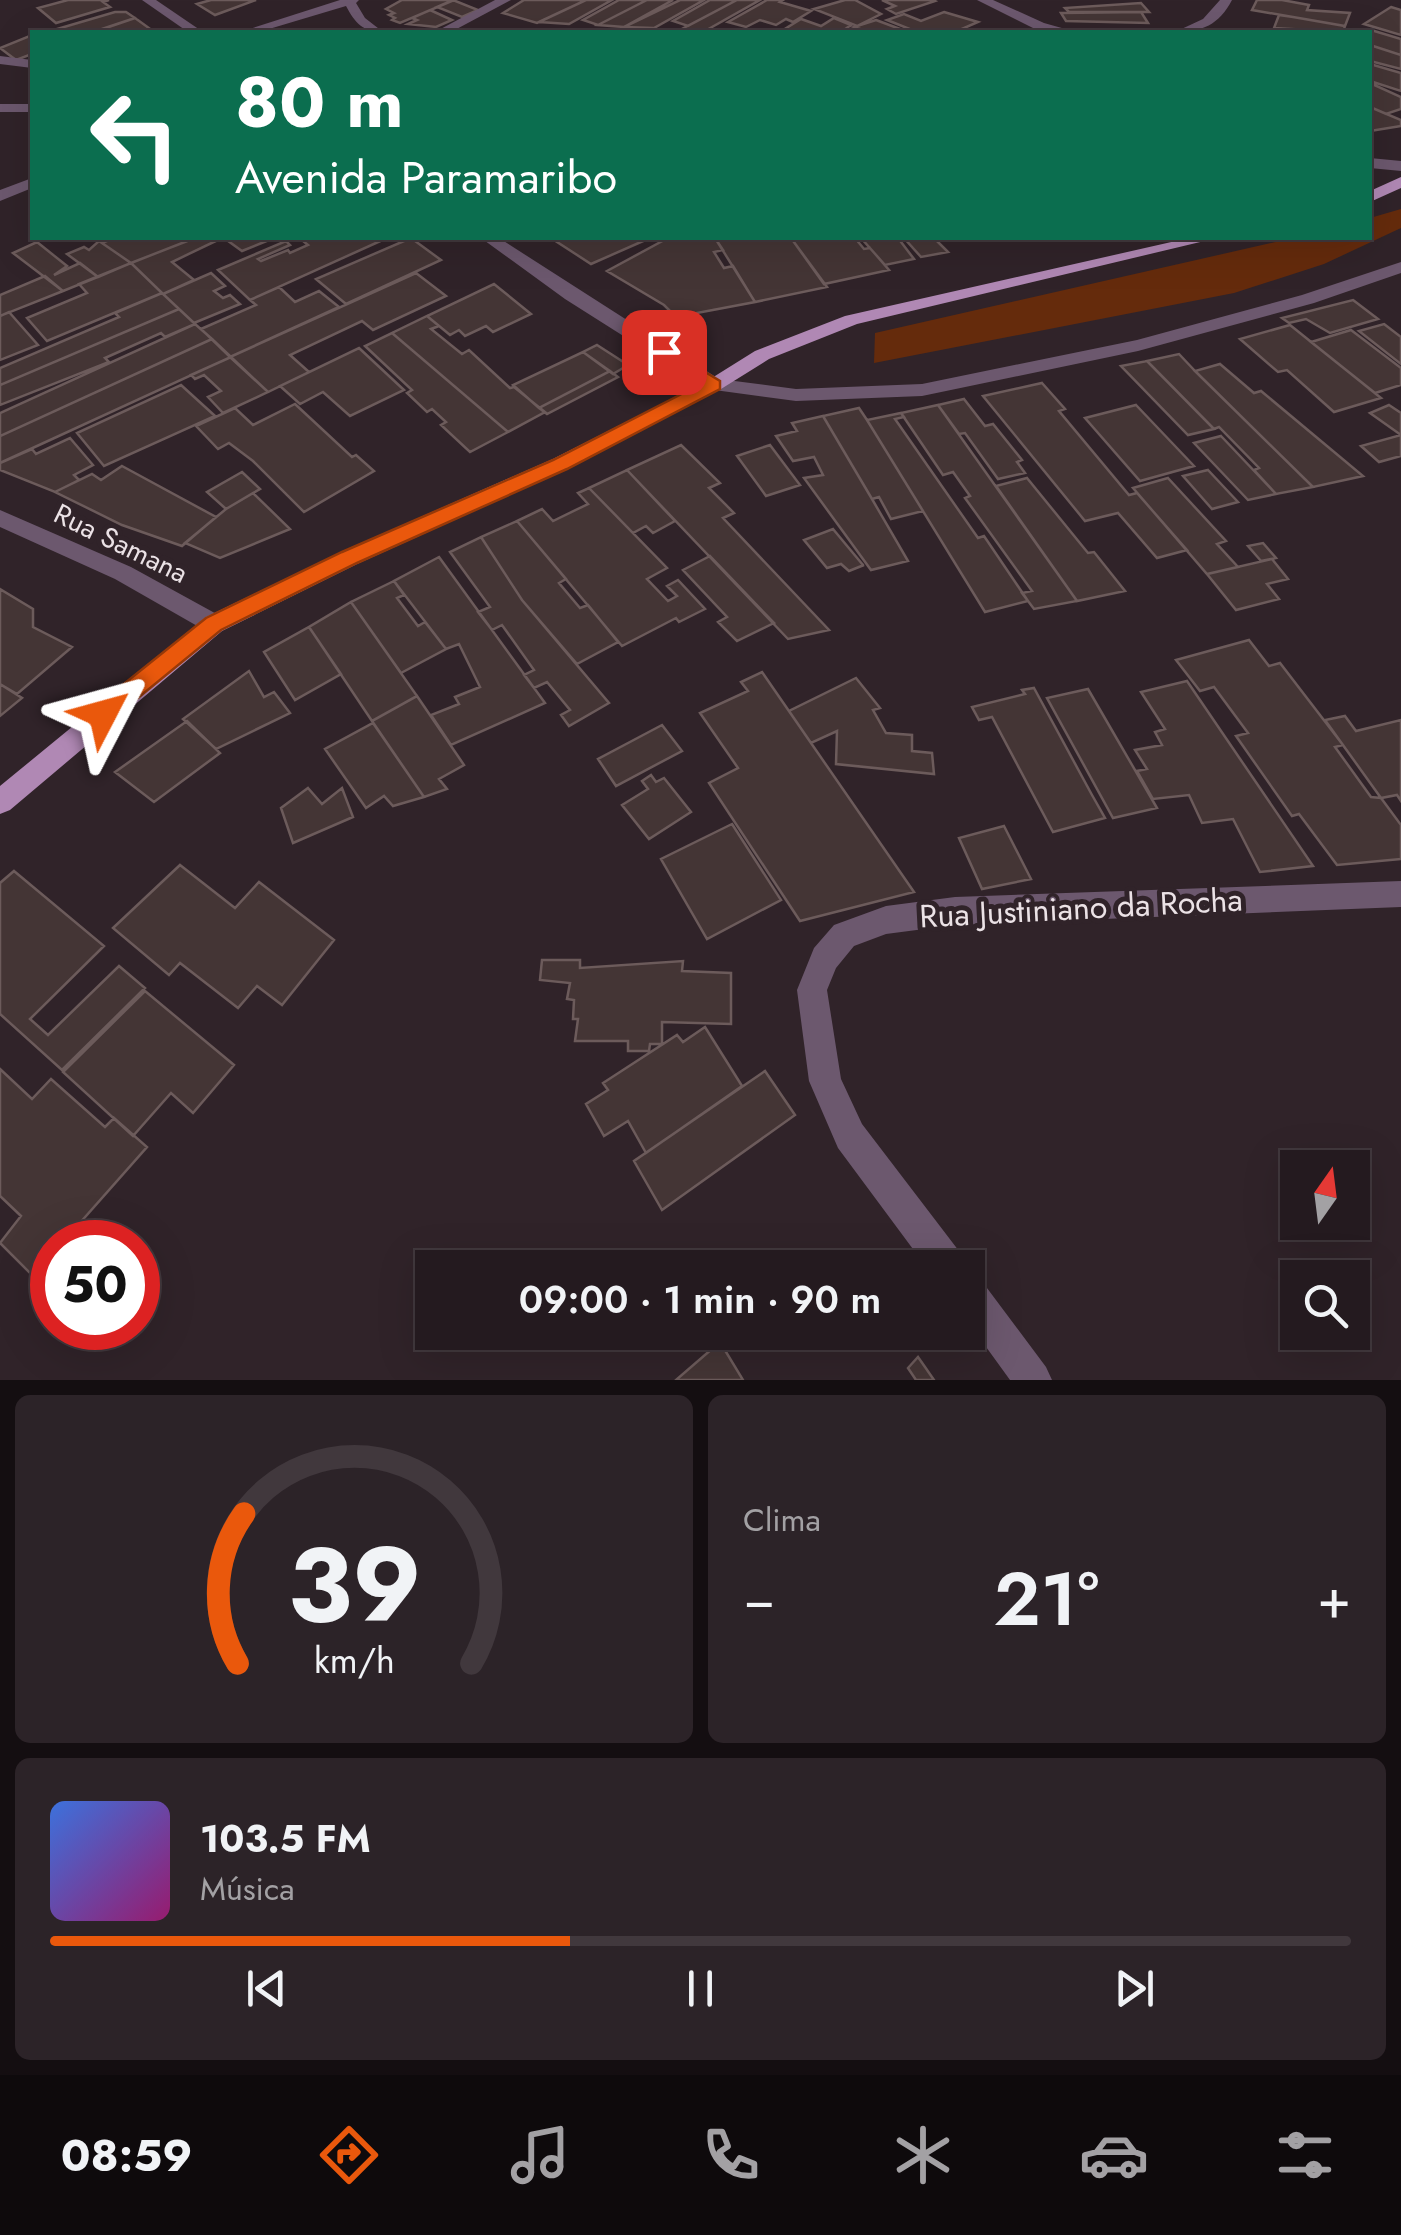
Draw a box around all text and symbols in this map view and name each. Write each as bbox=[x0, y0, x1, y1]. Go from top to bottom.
text: 80 m bbox=[235, 52, 404, 153]
icon: left bbox=[70, 70, 200, 200]
text: Avenida Paramaribo bbox=[235, 145, 617, 210]
pin bbox=[622, 310, 707, 395]
icon: arrive bbox=[637, 325, 692, 380]
street label: Rua Samana bbox=[47, 493, 195, 594]
position arrow bbox=[51, 662, 155, 766]
street label: Rua Justiniano da Rocha bbox=[918, 877, 1244, 939]
north arrow bbox=[1280, 1150, 1370, 1240]
map controls bbox=[1280, 1150, 1370, 1350]
speed limit sign: 50 bbox=[30, 1220, 160, 1350]
button: search bbox=[1280, 1260, 1370, 1350]
text: 09:00 · 1 min · 90 m bbox=[519, 1272, 881, 1327]
text: Clima bbox=[743, 1497, 821, 1543]
text: 39 bbox=[287, 1510, 421, 1660]
text: 21° bbox=[993, 1545, 1099, 1653]
text: − bbox=[743, 1559, 775, 1639]
text: + bbox=[1317, 1559, 1351, 1639]
text: km/h bbox=[314, 1635, 394, 1686]
text: 103.5 FM bbox=[200, 1811, 371, 1866]
text: Música bbox=[200, 1866, 295, 1912]
icon: previous bbox=[239, 1961, 294, 2016]
icon: pause bbox=[673, 1961, 728, 2016]
icon: next bbox=[1107, 1961, 1162, 2016]
icon: directions bbox=[314, 2120, 384, 2190]
icon: music bbox=[505, 2120, 575, 2190]
icon: phone bbox=[696, 2120, 766, 2190]
icon: climate bbox=[888, 2120, 958, 2190]
icon: car bbox=[1079, 2120, 1149, 2190]
icon: filters bbox=[1270, 2120, 1340, 2190]
text: 08:59 bbox=[61, 2123, 192, 2188]

